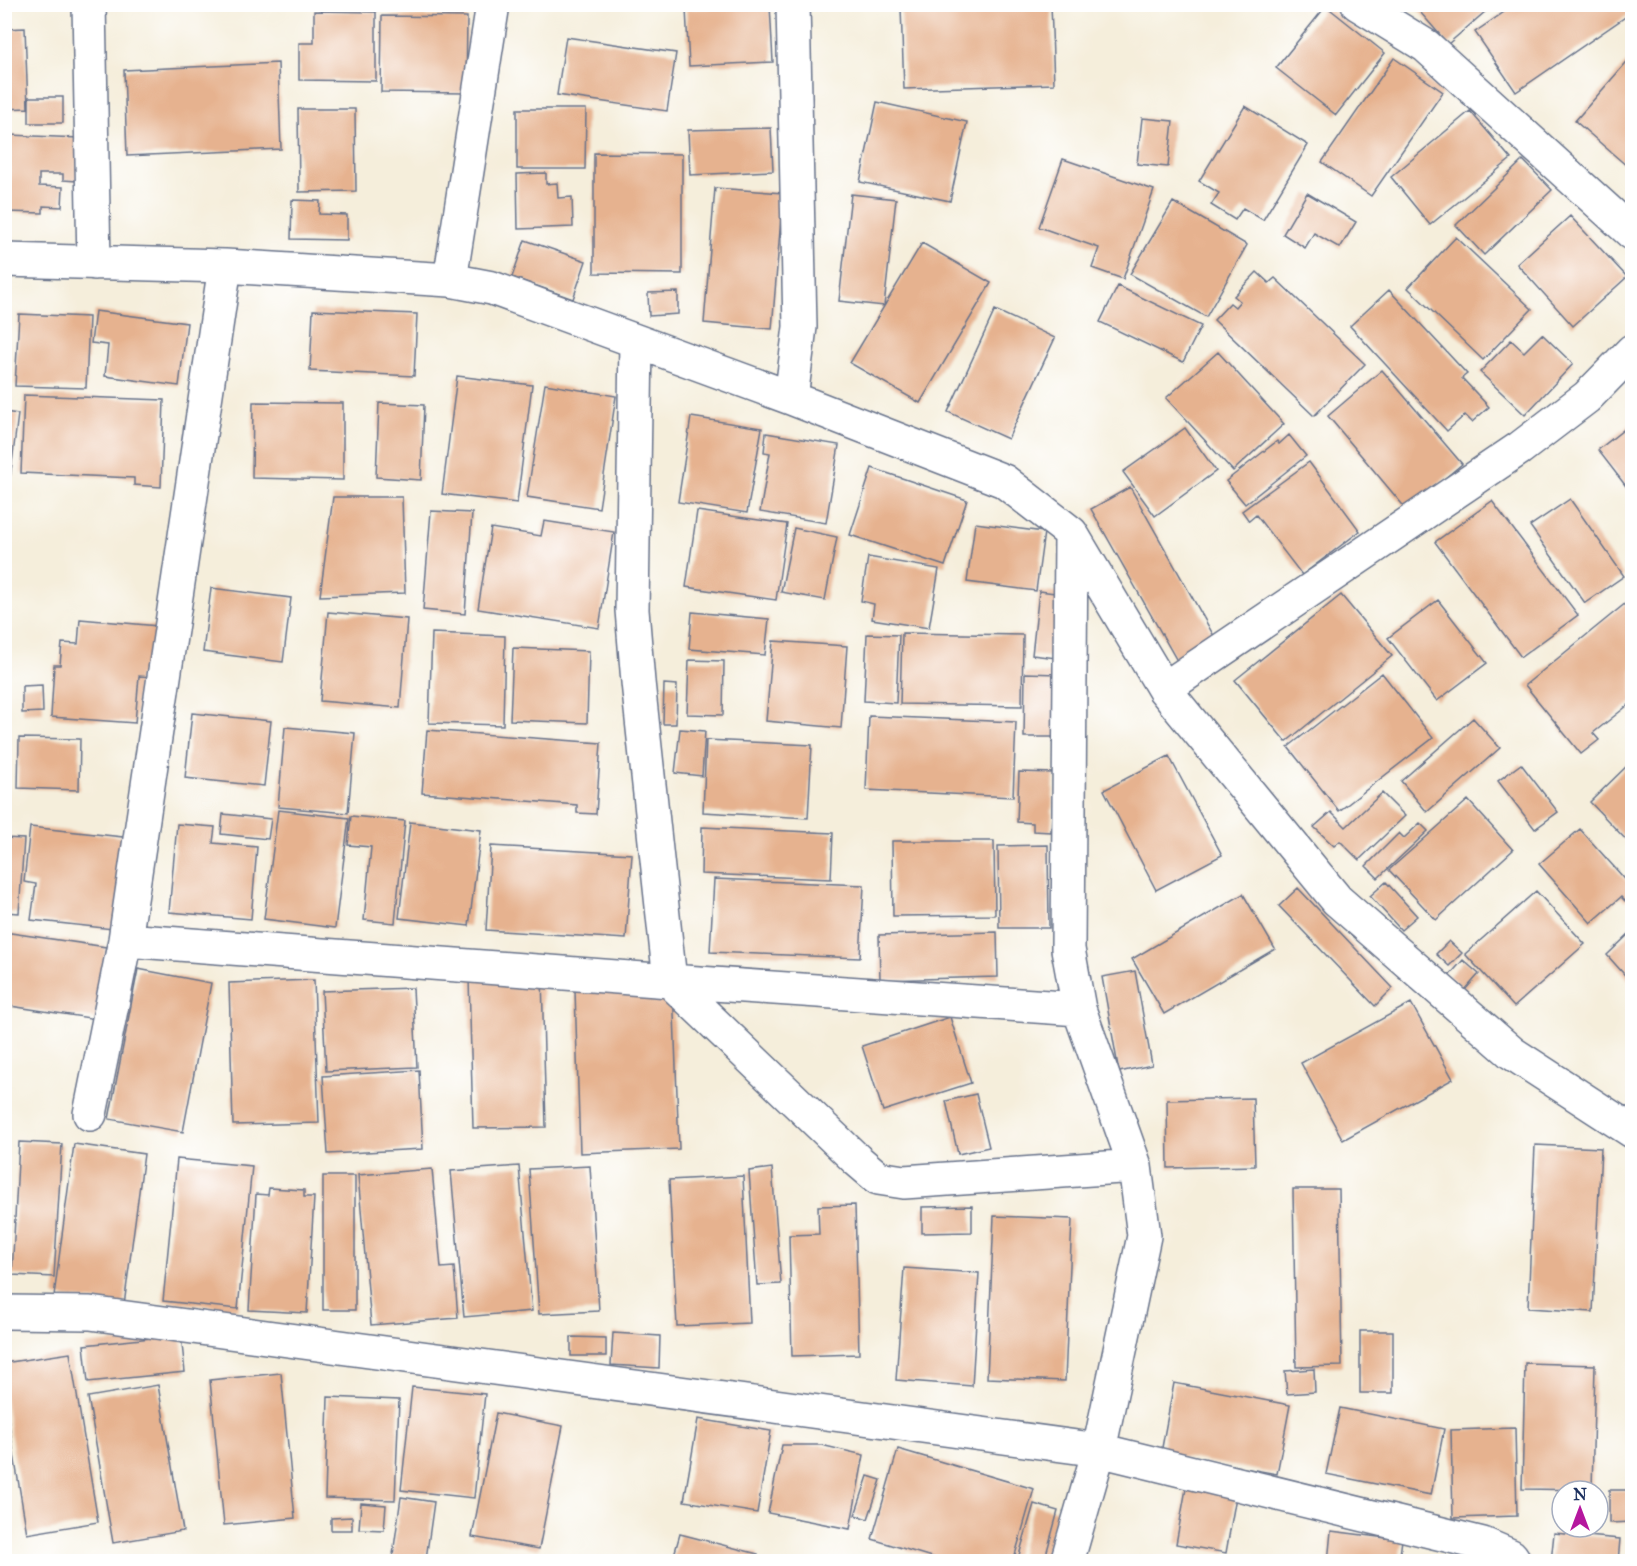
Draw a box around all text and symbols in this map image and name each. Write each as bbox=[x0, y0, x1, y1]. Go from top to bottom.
north arrow bbox=[1550, 1479, 1610, 1539]
text: N bbox=[1573, 1485, 1587, 1504]

